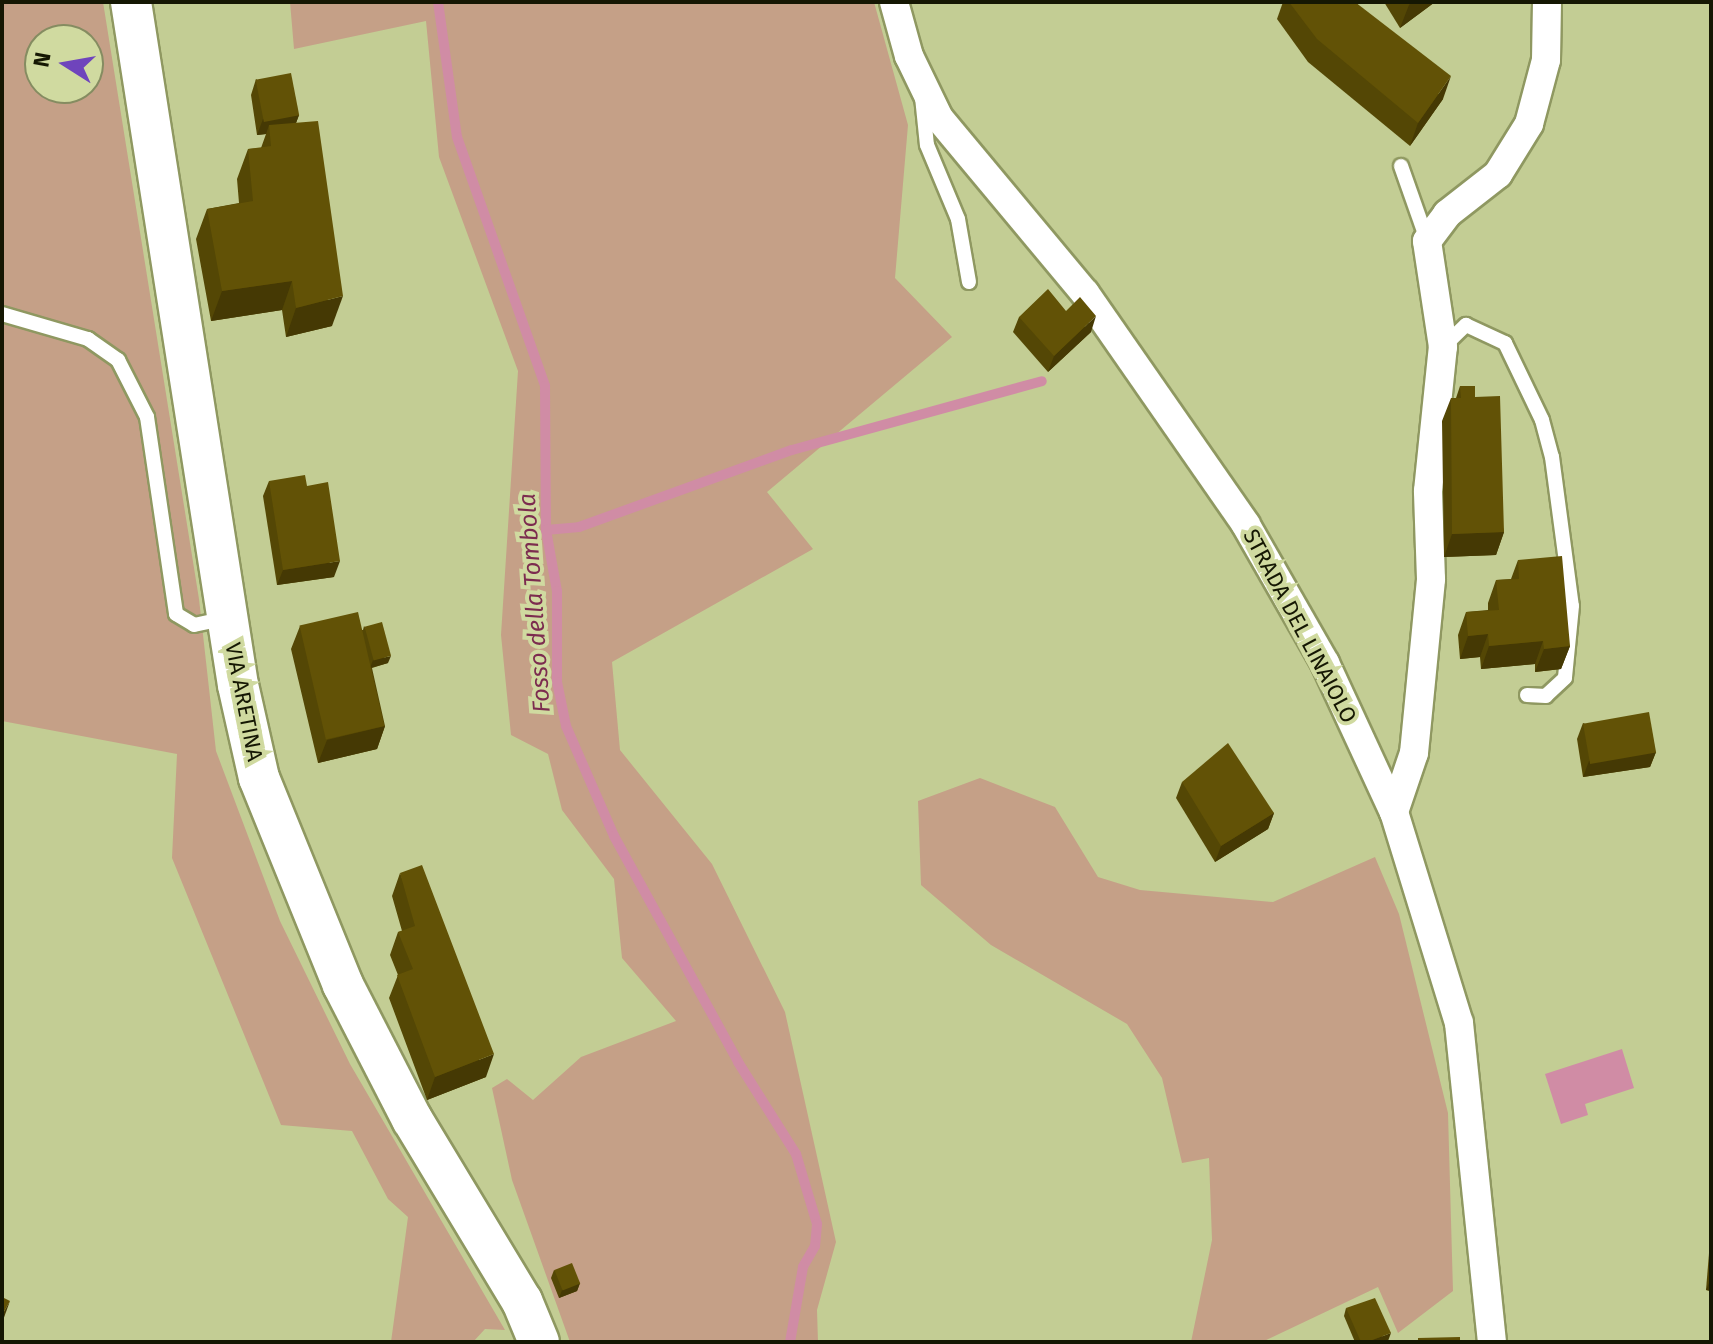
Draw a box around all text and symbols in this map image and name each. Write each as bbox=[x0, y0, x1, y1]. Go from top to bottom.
north arrow bbox=[24, 24, 104, 104]
text: N bbox=[27, 50, 57, 69]
water label: Fosso della Tombola bbox=[513, 492, 557, 714]
street label: STRADA DEL LINAIOLO bbox=[1238, 524, 1362, 728]
street label: VIA ARETINA bbox=[220, 640, 268, 764]

